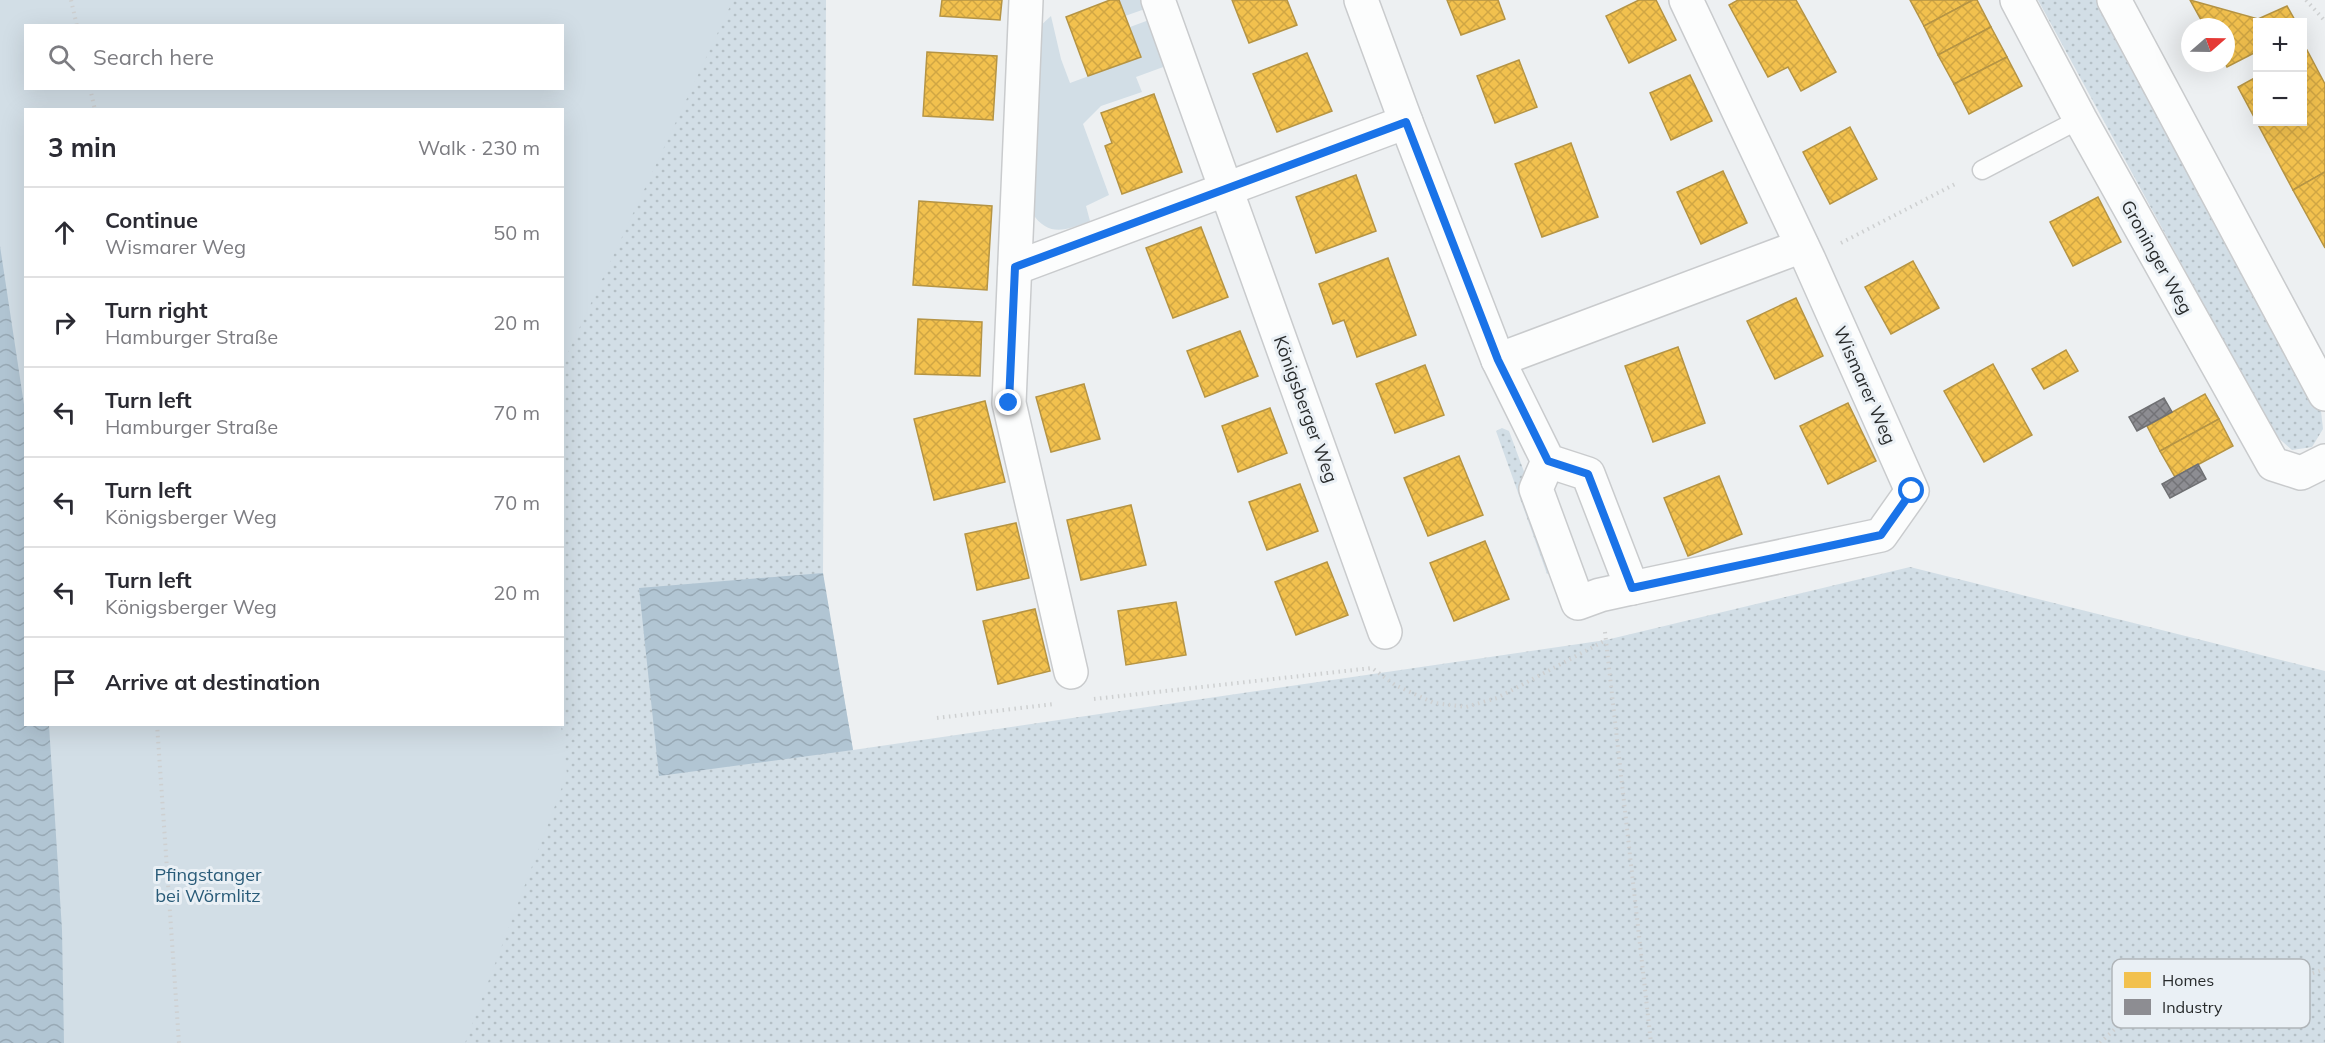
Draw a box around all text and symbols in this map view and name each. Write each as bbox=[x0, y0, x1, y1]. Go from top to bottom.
north arrow bbox=[2181, 18, 2235, 72]
map controls bbox=[2253, 18, 2307, 126]
button: + bbox=[2253, 18, 2307, 72]
search box bbox=[24, 24, 564, 90]
icon: search bbox=[45, 41, 78, 74]
text: Search here bbox=[93, 43, 214, 71]
button: − bbox=[2253, 72, 2307, 126]
text: 3 min bbox=[48, 131, 117, 164]
text: Walk · 230 m bbox=[418, 135, 540, 160]
street label: Groninger Weg bbox=[2116, 196, 2198, 318]
text: Continue bbox=[105, 206, 198, 234]
icon: ahead bbox=[48, 216, 81, 249]
text: 50 m bbox=[493, 220, 540, 245]
text: Wismarer Weg bbox=[105, 234, 246, 259]
text: Turn right bbox=[105, 296, 208, 324]
icon: right bbox=[48, 306, 81, 339]
text: 20 m bbox=[493, 310, 540, 335]
street label: Wismarer Weg bbox=[1829, 322, 1901, 448]
text: Hamburger Straße bbox=[105, 324, 278, 349]
street label: Königsberger Weg bbox=[1269, 332, 1343, 486]
text: Turn left bbox=[105, 386, 192, 414]
route end bbox=[995, 389, 1021, 415]
icon: left bbox=[48, 396, 81, 429]
text: 70 m bbox=[493, 400, 540, 425]
text: Hamburger Straße bbox=[105, 414, 278, 439]
text: Turn left bbox=[105, 476, 192, 504]
route start bbox=[1898, 477, 1924, 503]
icon: left bbox=[48, 486, 81, 519]
text: 70 m bbox=[493, 490, 540, 515]
text: Königsberger Weg bbox=[105, 504, 277, 529]
text: Turn left bbox=[105, 566, 192, 594]
icon: left bbox=[48, 576, 81, 609]
text: 20 m bbox=[493, 580, 540, 605]
text: Königsberger Weg bbox=[105, 594, 277, 619]
icon: arrive bbox=[48, 666, 81, 699]
text: Arrive at destination bbox=[105, 668, 320, 696]
park label: Pfingstanger bei Wörmlitz bbox=[154, 863, 262, 907]
legend bbox=[2112, 959, 2310, 1028]
text: Homes bbox=[2162, 970, 2214, 990]
text: Industry bbox=[2162, 997, 2223, 1017]

